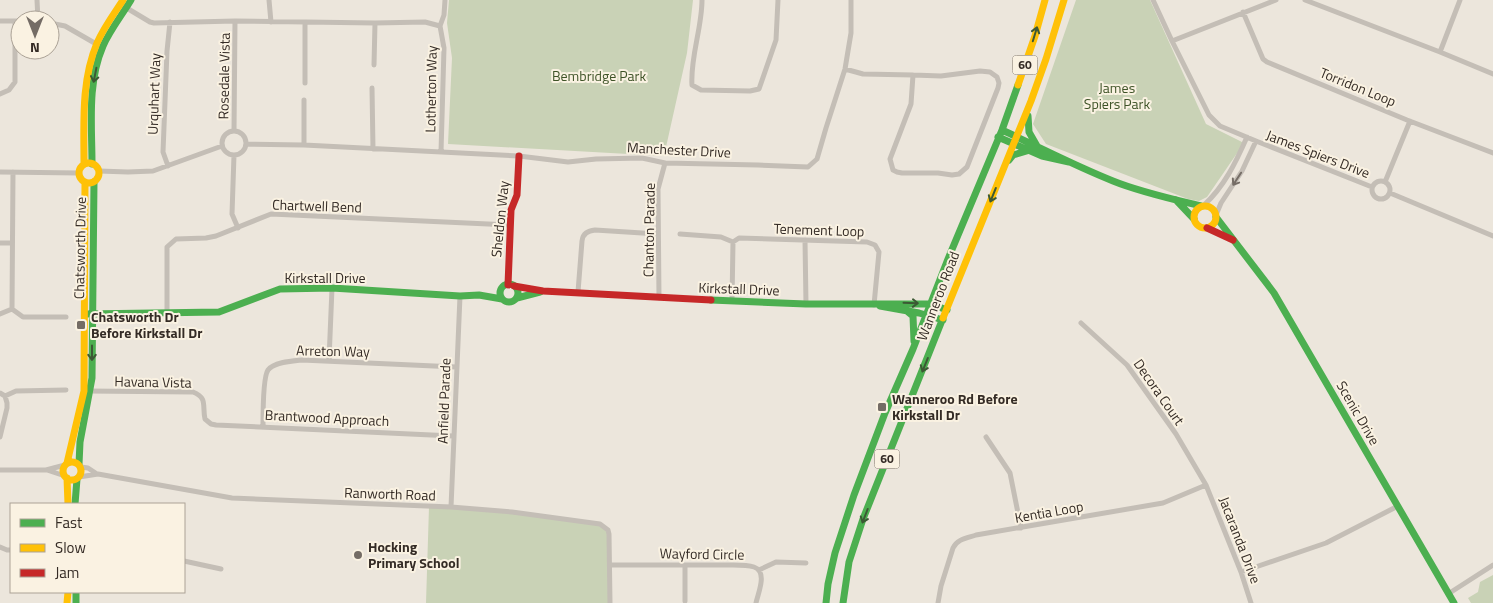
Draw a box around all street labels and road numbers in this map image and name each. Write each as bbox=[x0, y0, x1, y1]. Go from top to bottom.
street label: Rosedale Vista bbox=[212, 32, 235, 120]
street label: Lotherton Way bbox=[419, 45, 442, 133]
street label: Urquhart Way bbox=[142, 53, 165, 135]
road number: 60 bbox=[1012, 56, 1038, 74]
street label: Torridon Loop bbox=[1317, 62, 1399, 111]
street label: James Spiers Drive bbox=[1263, 124, 1373, 183]
street label: Manchester Drive bbox=[627, 136, 732, 163]
street label: Sheldon Way bbox=[485, 179, 514, 258]
street label: Chanton Parade bbox=[637, 183, 660, 277]
street label: Chartwell Bend bbox=[272, 193, 362, 218]
street label: Chatsworth Drive bbox=[68, 197, 91, 299]
street label: Tenement Loop bbox=[773, 217, 865, 242]
street label: Wanneroo Road bbox=[911, 248, 964, 344]
street label: Kirkstall Drive bbox=[284, 267, 366, 288]
street label: Kirkstall Drive bbox=[698, 277, 780, 300]
street label: Arreton Way bbox=[296, 339, 370, 362]
street label: Decora Court bbox=[1129, 354, 1190, 429]
street label: Anfield Parade bbox=[432, 358, 455, 444]
street label: Havana Vista bbox=[114, 370, 192, 393]
street label: Scenic Drive bbox=[1332, 377, 1385, 449]
street label: Brantwood Approach bbox=[264, 404, 390, 431]
road number: 60 bbox=[874, 449, 900, 468]
street label: Ranworth Road bbox=[344, 481, 436, 506]
street label: Jacaranda Drive bbox=[1214, 493, 1267, 586]
street label: Kentia Loop bbox=[1013, 495, 1085, 528]
street label: Wayford Circle bbox=[659, 542, 745, 565]

